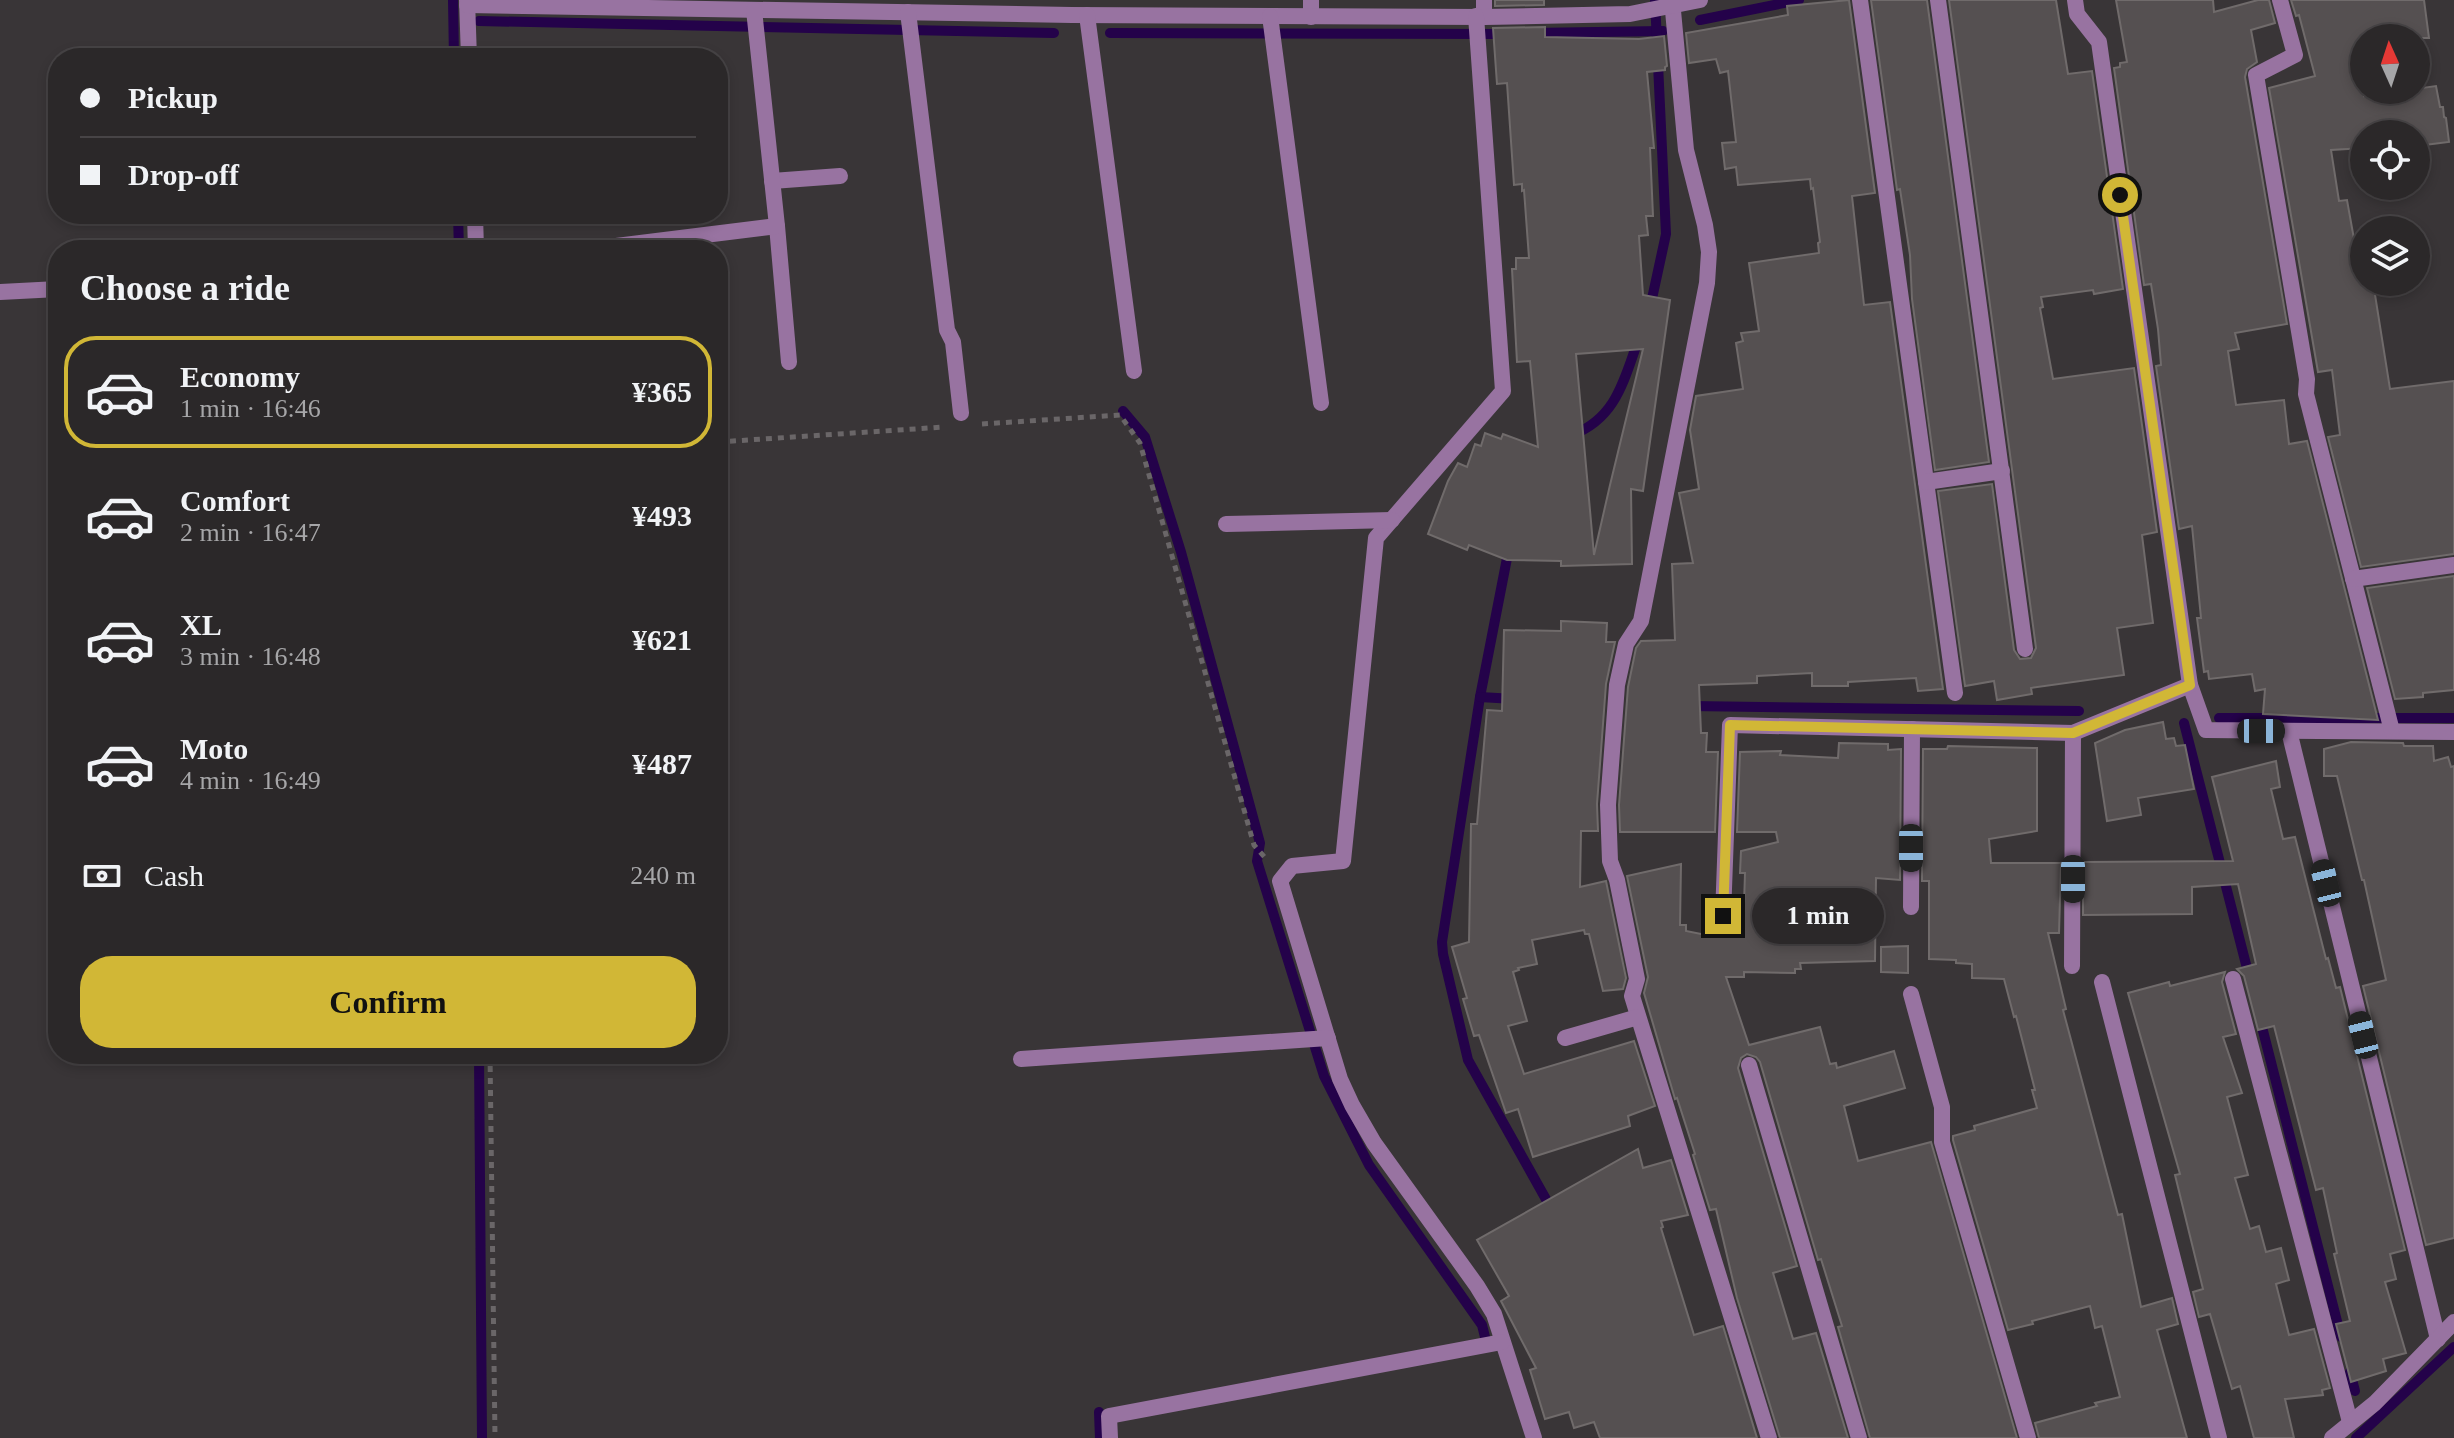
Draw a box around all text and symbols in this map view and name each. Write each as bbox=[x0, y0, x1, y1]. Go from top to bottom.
north arrow bbox=[2350, 24, 2430, 104]
map controls bbox=[2350, 24, 2430, 296]
text: Pickup bbox=[128, 81, 218, 114]
button: locate bbox=[2350, 120, 2430, 200]
text: Drop-off bbox=[128, 158, 239, 191]
route start bbox=[2102, 177, 2138, 213]
button: layers bbox=[2350, 216, 2430, 296]
text: Choose a ride bbox=[80, 268, 290, 308]
icon: car bbox=[84, 356, 156, 428]
text: Economy bbox=[180, 360, 300, 393]
text: ¥365 bbox=[632, 375, 692, 408]
text: 1 min · 16:46 bbox=[180, 394, 321, 423]
icon: car bbox=[84, 480, 156, 552]
text: Comfort bbox=[180, 484, 290, 517]
text: ¥493 bbox=[632, 499, 692, 532]
text: 2 min · 16:47 bbox=[180, 518, 321, 547]
icon: car bbox=[84, 604, 156, 676]
text: XL bbox=[180, 608, 222, 641]
text: ¥621 bbox=[632, 623, 692, 656]
text: 3 min · 16:48 bbox=[180, 642, 321, 671]
car bbox=[2237, 719, 2285, 743]
icon: car bbox=[84, 728, 156, 800]
text: Moto bbox=[180, 732, 248, 765]
text: ¥487 bbox=[632, 747, 692, 780]
text: 4 min · 16:49 bbox=[180, 766, 321, 795]
car bbox=[1899, 824, 1923, 872]
icon: cash bbox=[80, 854, 124, 898]
car bbox=[2061, 855, 2085, 903]
car bbox=[2309, 857, 2343, 909]
text: Cash bbox=[144, 859, 204, 892]
text: 240 m bbox=[630, 861, 696, 890]
callout: 1 min bbox=[1751, 888, 1883, 944]
route end bbox=[1705, 898, 1741, 934]
text: 1 min bbox=[1787, 901, 1849, 930]
button: Confirm bbox=[80, 956, 696, 1048]
car bbox=[2346, 1009, 2380, 1061]

